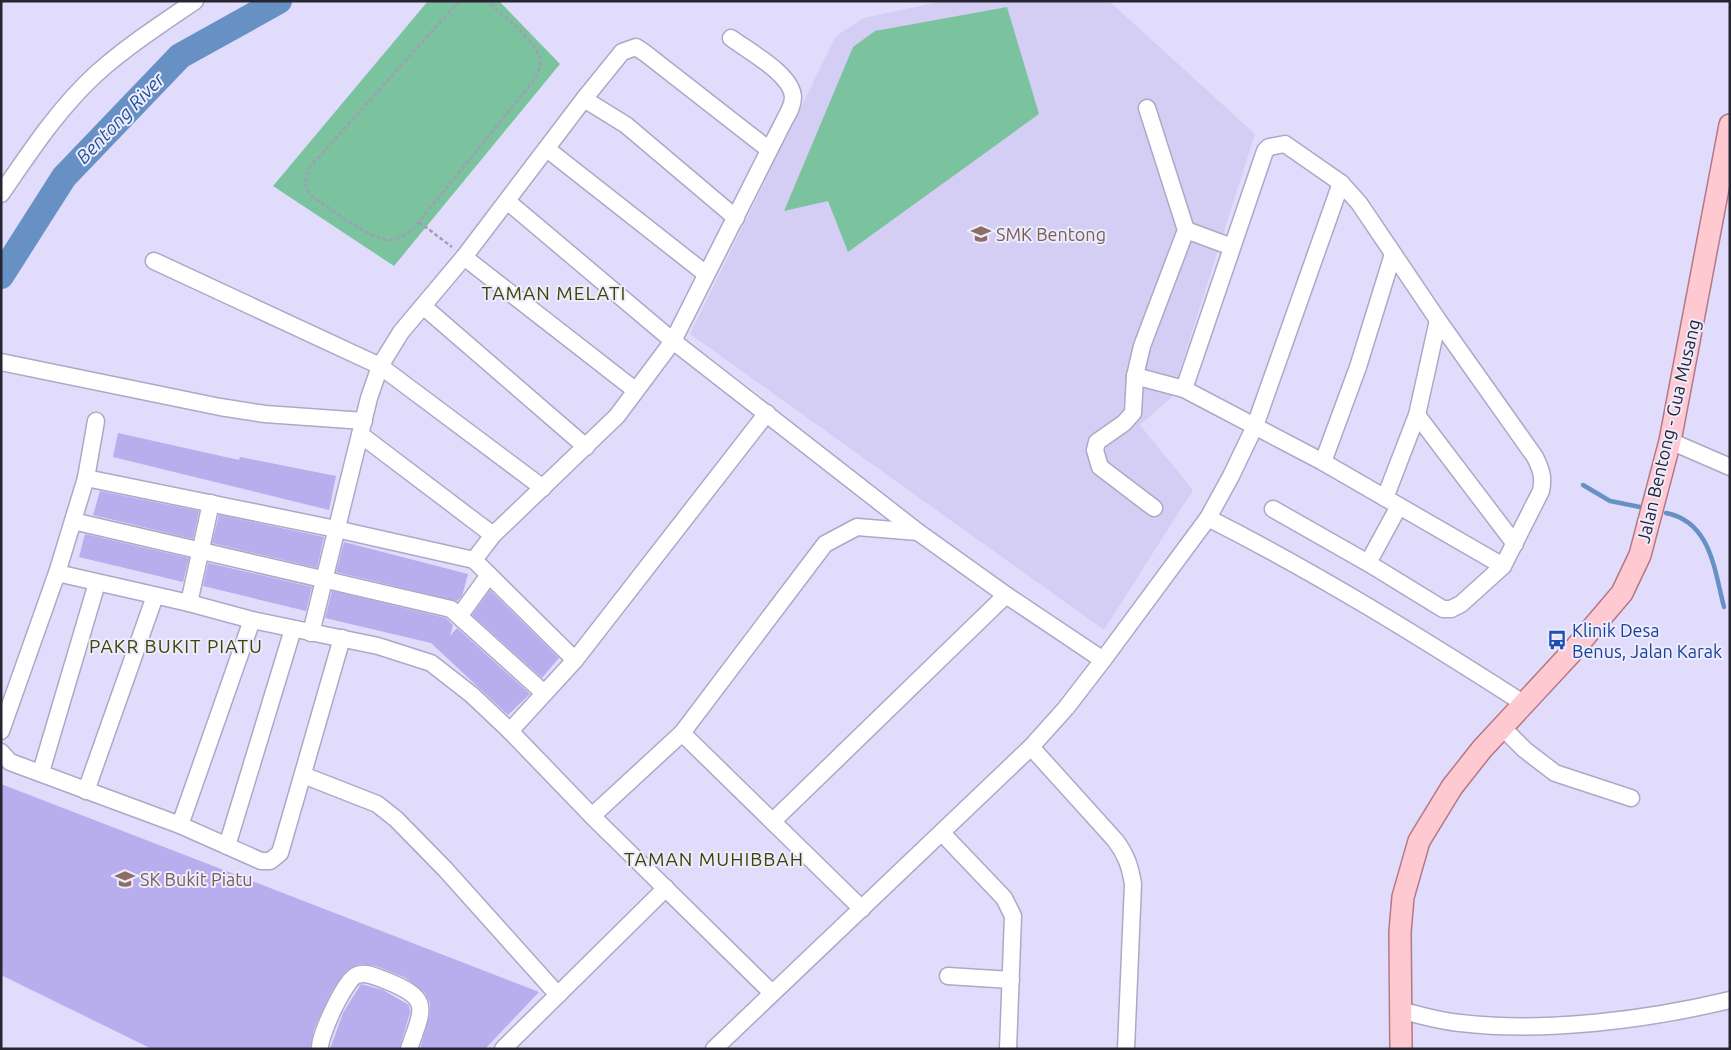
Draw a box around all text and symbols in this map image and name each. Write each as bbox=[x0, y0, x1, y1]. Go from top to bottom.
water label: Bentong River bbox=[71, 68, 169, 168]
school or university icon: SMK Bentong bbox=[970, 223, 992, 245]
place label: SMK Bentong bbox=[996, 224, 1106, 244]
district label: TAMAN MELATI bbox=[482, 282, 626, 304]
street label: Jalan Bentong - Gua Musang bbox=[1632, 317, 1704, 545]
place label: Klinik Desa Benus, Jalan Karak bbox=[1572, 620, 1722, 661]
bus stop icon: Klinik Desa Benus, Jalan Karak bbox=[1546, 629, 1568, 651]
district label: PAKR BUKIT PIATU bbox=[89, 635, 263, 657]
district label: TAMAN MUHIBBAH bbox=[624, 848, 804, 870]
school or university icon: SK Bukit Piatu bbox=[114, 868, 136, 890]
place label: SK Bukit Piatu bbox=[140, 869, 253, 889]

